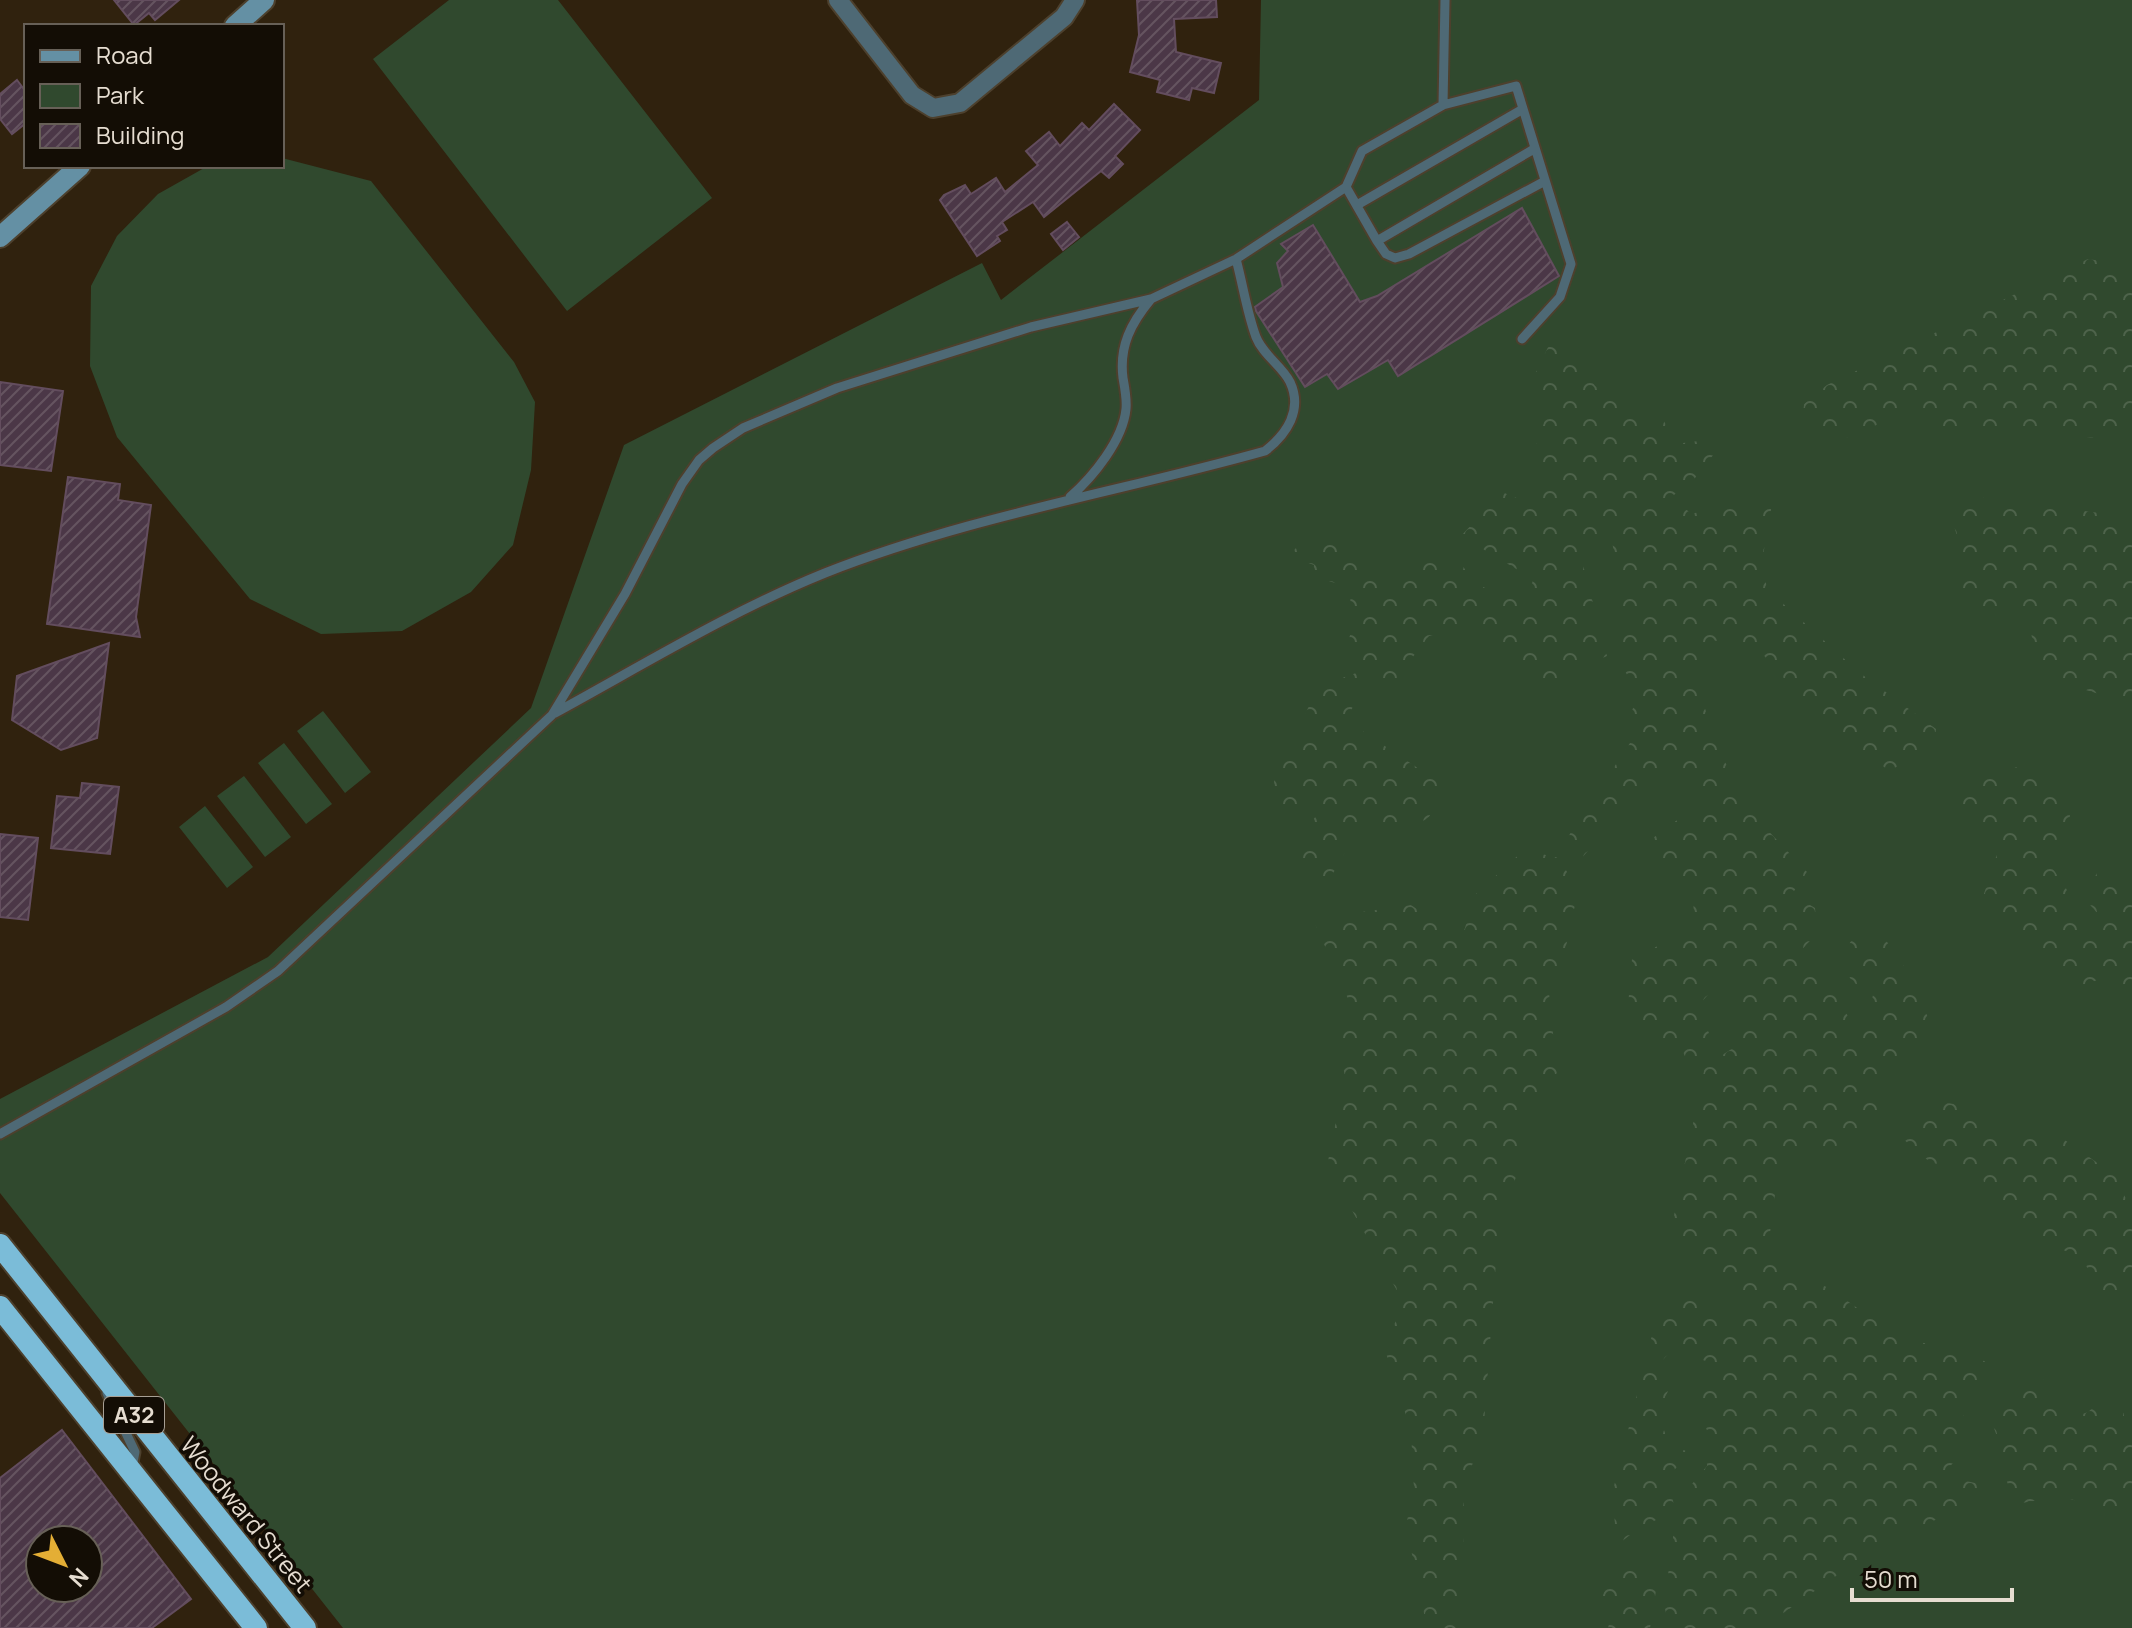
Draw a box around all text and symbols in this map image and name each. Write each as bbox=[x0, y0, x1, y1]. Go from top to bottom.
legend bbox=[24, 24, 284, 168]
text: Road bbox=[96, 38, 153, 71]
text: Park bbox=[96, 78, 145, 111]
text: Building bbox=[96, 118, 184, 151]
road number: A32 bbox=[104, 1397, 164, 1433]
street label: Woodward Street bbox=[174, 1429, 320, 1599]
north arrow bbox=[24, 1524, 104, 1604]
scale bar bbox=[1852, 1552, 2012, 1602]
text: N bbox=[62, 1561, 95, 1593]
text: 50 m bbox=[1864, 1562, 1918, 1595]

